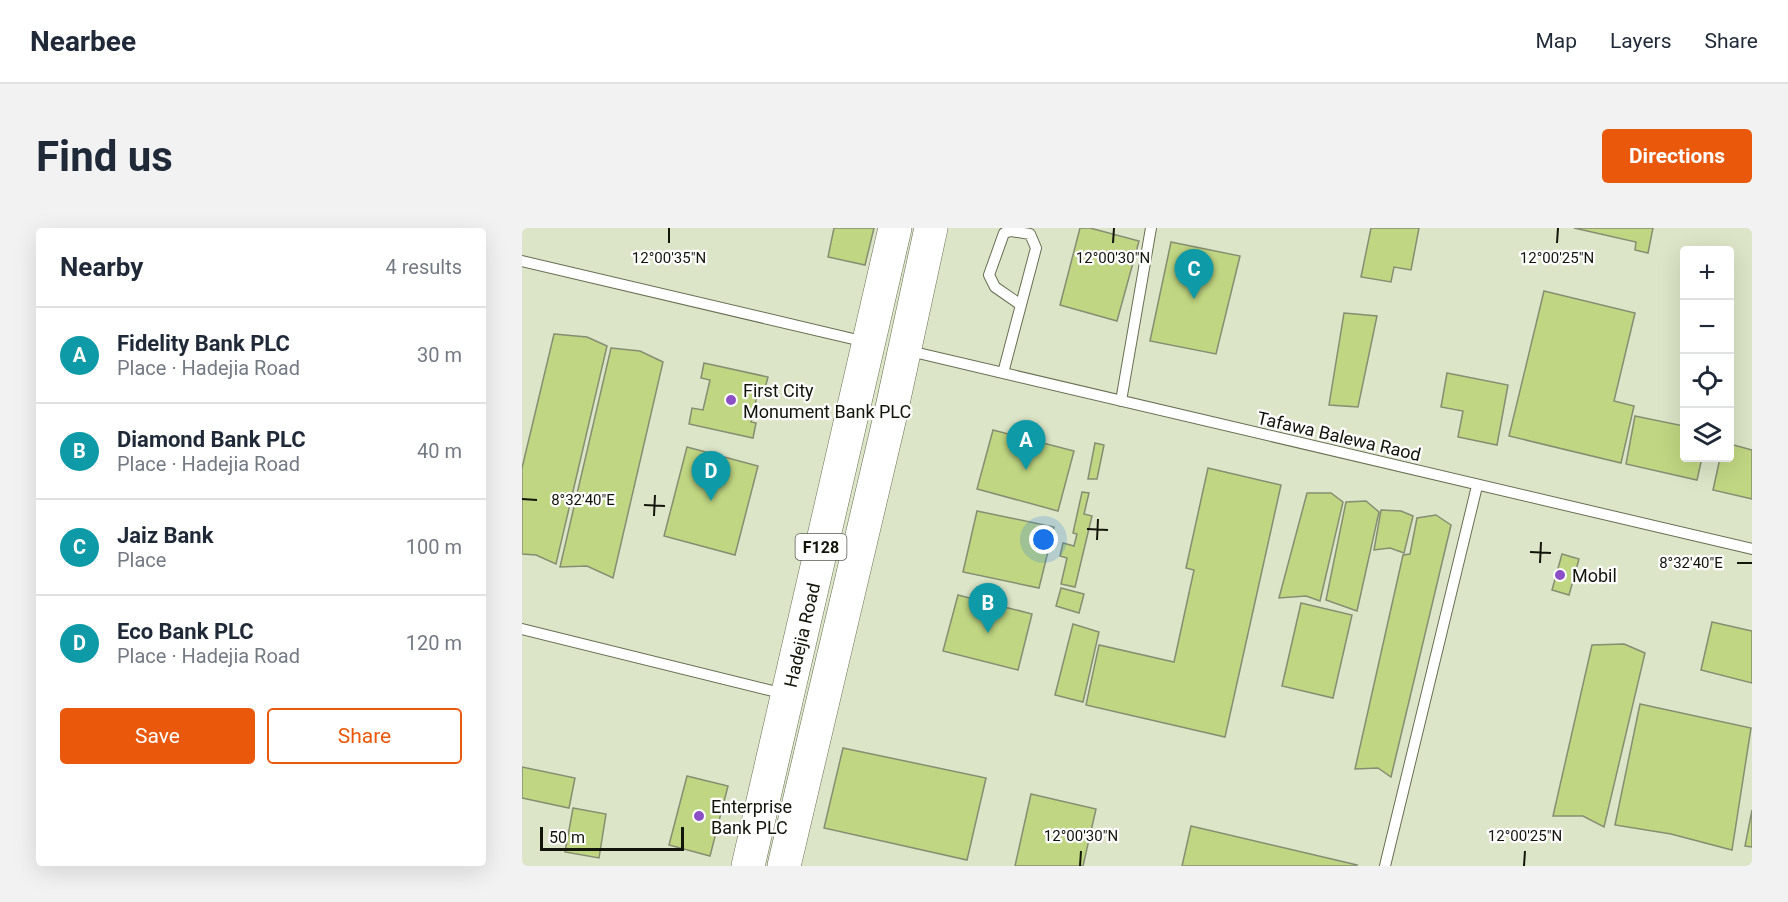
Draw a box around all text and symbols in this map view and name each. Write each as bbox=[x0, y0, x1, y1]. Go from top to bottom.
text: Nearbee bbox=[30, 25, 136, 58]
text: Map bbox=[1535, 29, 1577, 53]
text: Layers bbox=[1610, 29, 1671, 53]
text: Share bbox=[1704, 29, 1758, 53]
button: Directions bbox=[1602, 129, 1752, 183]
text: Find us bbox=[36, 132, 173, 181]
map controls bbox=[1680, 246, 1734, 462]
button: + bbox=[1680, 246, 1734, 300]
text: 12°00'35"N bbox=[632, 249, 706, 267]
text: 12°00'30"N bbox=[1076, 249, 1150, 267]
text: 12°00'25"N bbox=[1520, 249, 1594, 267]
pin: C bbox=[1174, 250, 1214, 299]
text: Nearby bbox=[60, 252, 143, 282]
text: 4 results bbox=[386, 255, 462, 279]
button: − bbox=[1680, 300, 1734, 354]
text: Fidelity Bank PLC bbox=[117, 331, 290, 356]
text: A bbox=[73, 343, 86, 367]
text: 30 m bbox=[417, 343, 462, 367]
button: locate bbox=[1680, 354, 1734, 408]
text: Place · Hadejia Road bbox=[117, 356, 300, 380]
place label: First City Monument Bank PLC bbox=[743, 380, 911, 422]
marker: First City Monument Bank PLC bbox=[724, 393, 738, 407]
street label: Tafawa Balewa Raod bbox=[1255, 407, 1423, 465]
button: layers bbox=[1680, 408, 1734, 462]
pin: A bbox=[1006, 420, 1046, 470]
text: Diamond Bank PLC bbox=[117, 427, 306, 452]
text: B bbox=[73, 439, 86, 463]
text: 40 m bbox=[417, 439, 462, 463]
text: Place · Hadejia Road bbox=[117, 452, 300, 476]
pin: D bbox=[692, 452, 730, 501]
text: 8°32'40"E bbox=[551, 491, 615, 509]
text: Jaiz Bank bbox=[117, 523, 213, 548]
your location bbox=[1029, 525, 1058, 554]
road number: F128 bbox=[796, 534, 846, 560]
text: C bbox=[73, 535, 86, 559]
text: 100 m bbox=[406, 535, 462, 559]
text: Place bbox=[117, 548, 166, 572]
text: 8°32'40"E bbox=[1659, 554, 1723, 572]
place label: Mobil bbox=[1572, 565, 1617, 586]
marker: Mobil bbox=[1553, 568, 1567, 582]
street label: Hadejia Road bbox=[780, 581, 824, 689]
pin: B bbox=[968, 584, 1008, 633]
text: Eco Bank PLC bbox=[117, 619, 254, 644]
text: D bbox=[73, 631, 86, 655]
text: 120 m bbox=[406, 631, 462, 655]
text: Place · Hadejia Road bbox=[117, 644, 300, 668]
button: Save bbox=[60, 708, 255, 764]
button: Share bbox=[267, 708, 462, 764]
place label: Enterprise Bank PLC bbox=[711, 796, 792, 838]
marker: Enterprise Bank PLC bbox=[692, 809, 706, 823]
scale bar bbox=[540, 824, 684, 852]
text: 12°00'30"N bbox=[1044, 827, 1118, 845]
text: 12°00'25"N bbox=[1488, 827, 1562, 845]
text: 50 m bbox=[549, 828, 585, 847]

